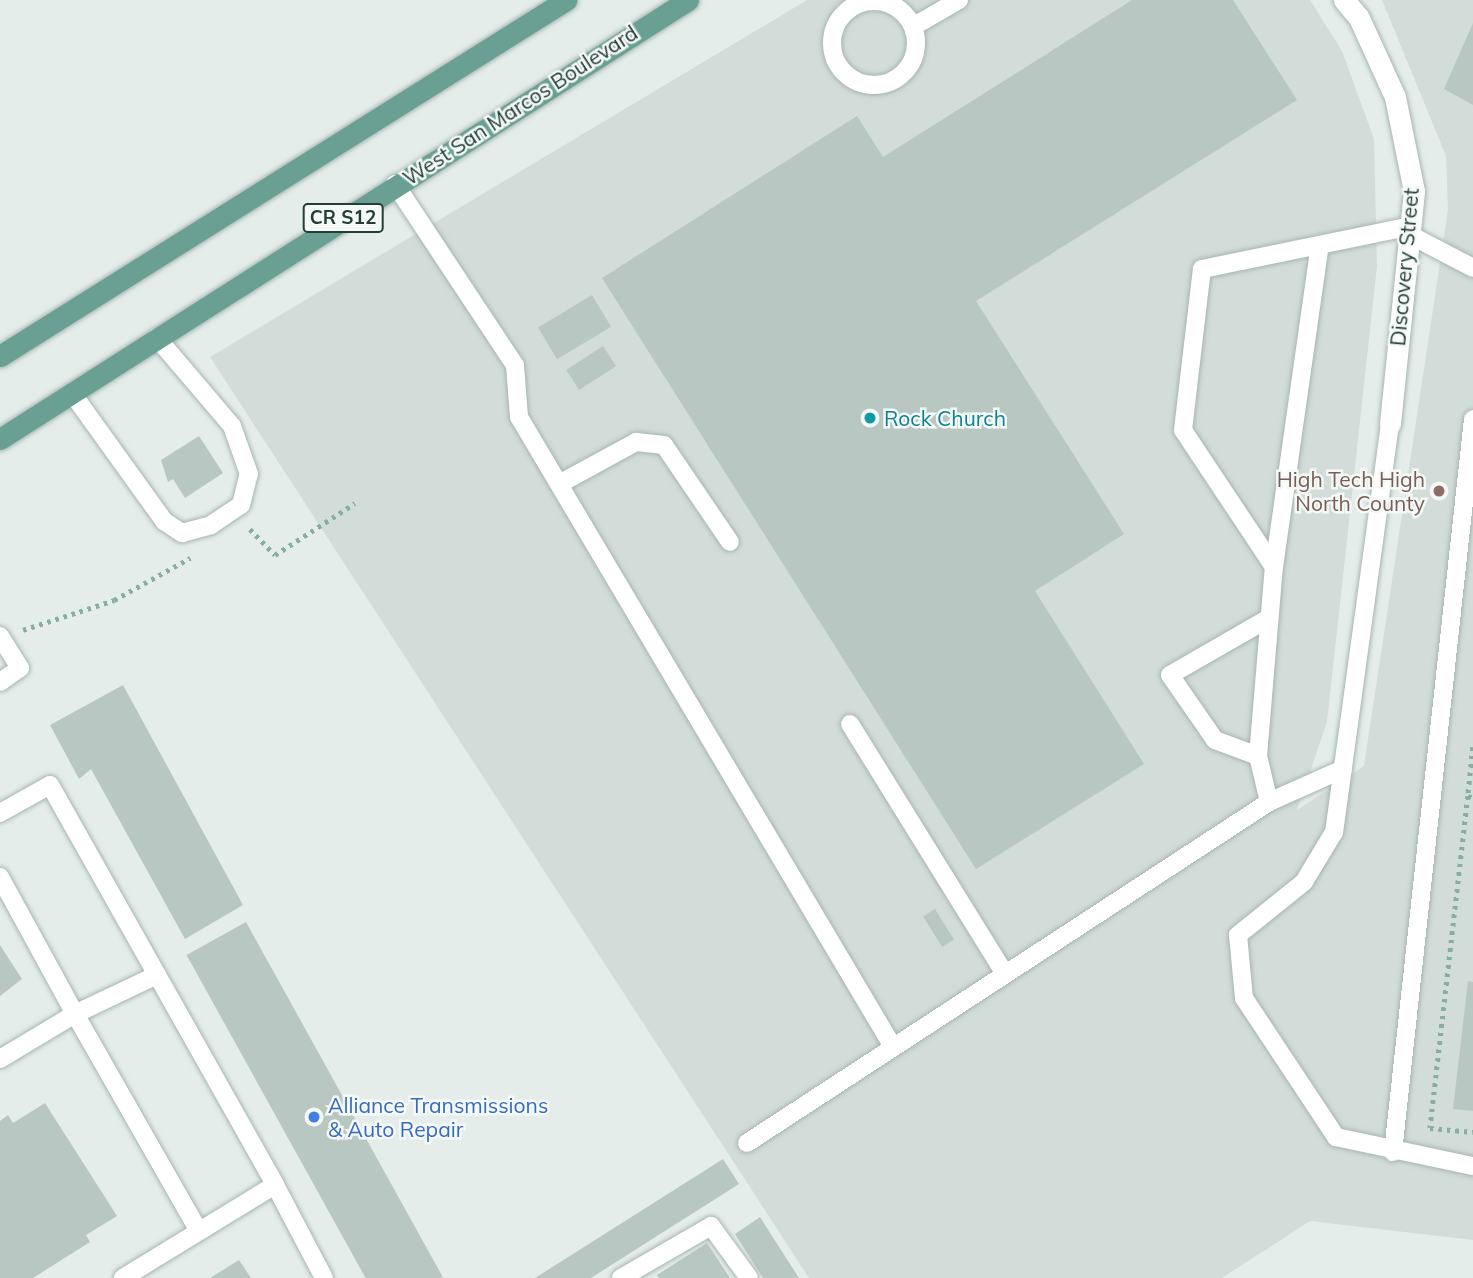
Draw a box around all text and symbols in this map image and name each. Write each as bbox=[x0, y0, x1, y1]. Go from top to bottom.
street label: West San Marcos Boulevard bbox=[398, 20, 642, 190]
street label: Discovery Street bbox=[1385, 187, 1423, 347]
road number: CR S12 bbox=[301, 202, 385, 233]
place label: Rock Church bbox=[884, 405, 1006, 431]
marker: Rock Church bbox=[862, 410, 878, 426]
place label: High Tech High North County bbox=[1277, 466, 1425, 516]
marker: High Tech High North County bbox=[1431, 483, 1447, 499]
place label: Alliance Transmissions & Auto Repair bbox=[328, 1092, 548, 1142]
marker: Alliance Transmissions & Auto Repair bbox=[306, 1109, 322, 1125]

